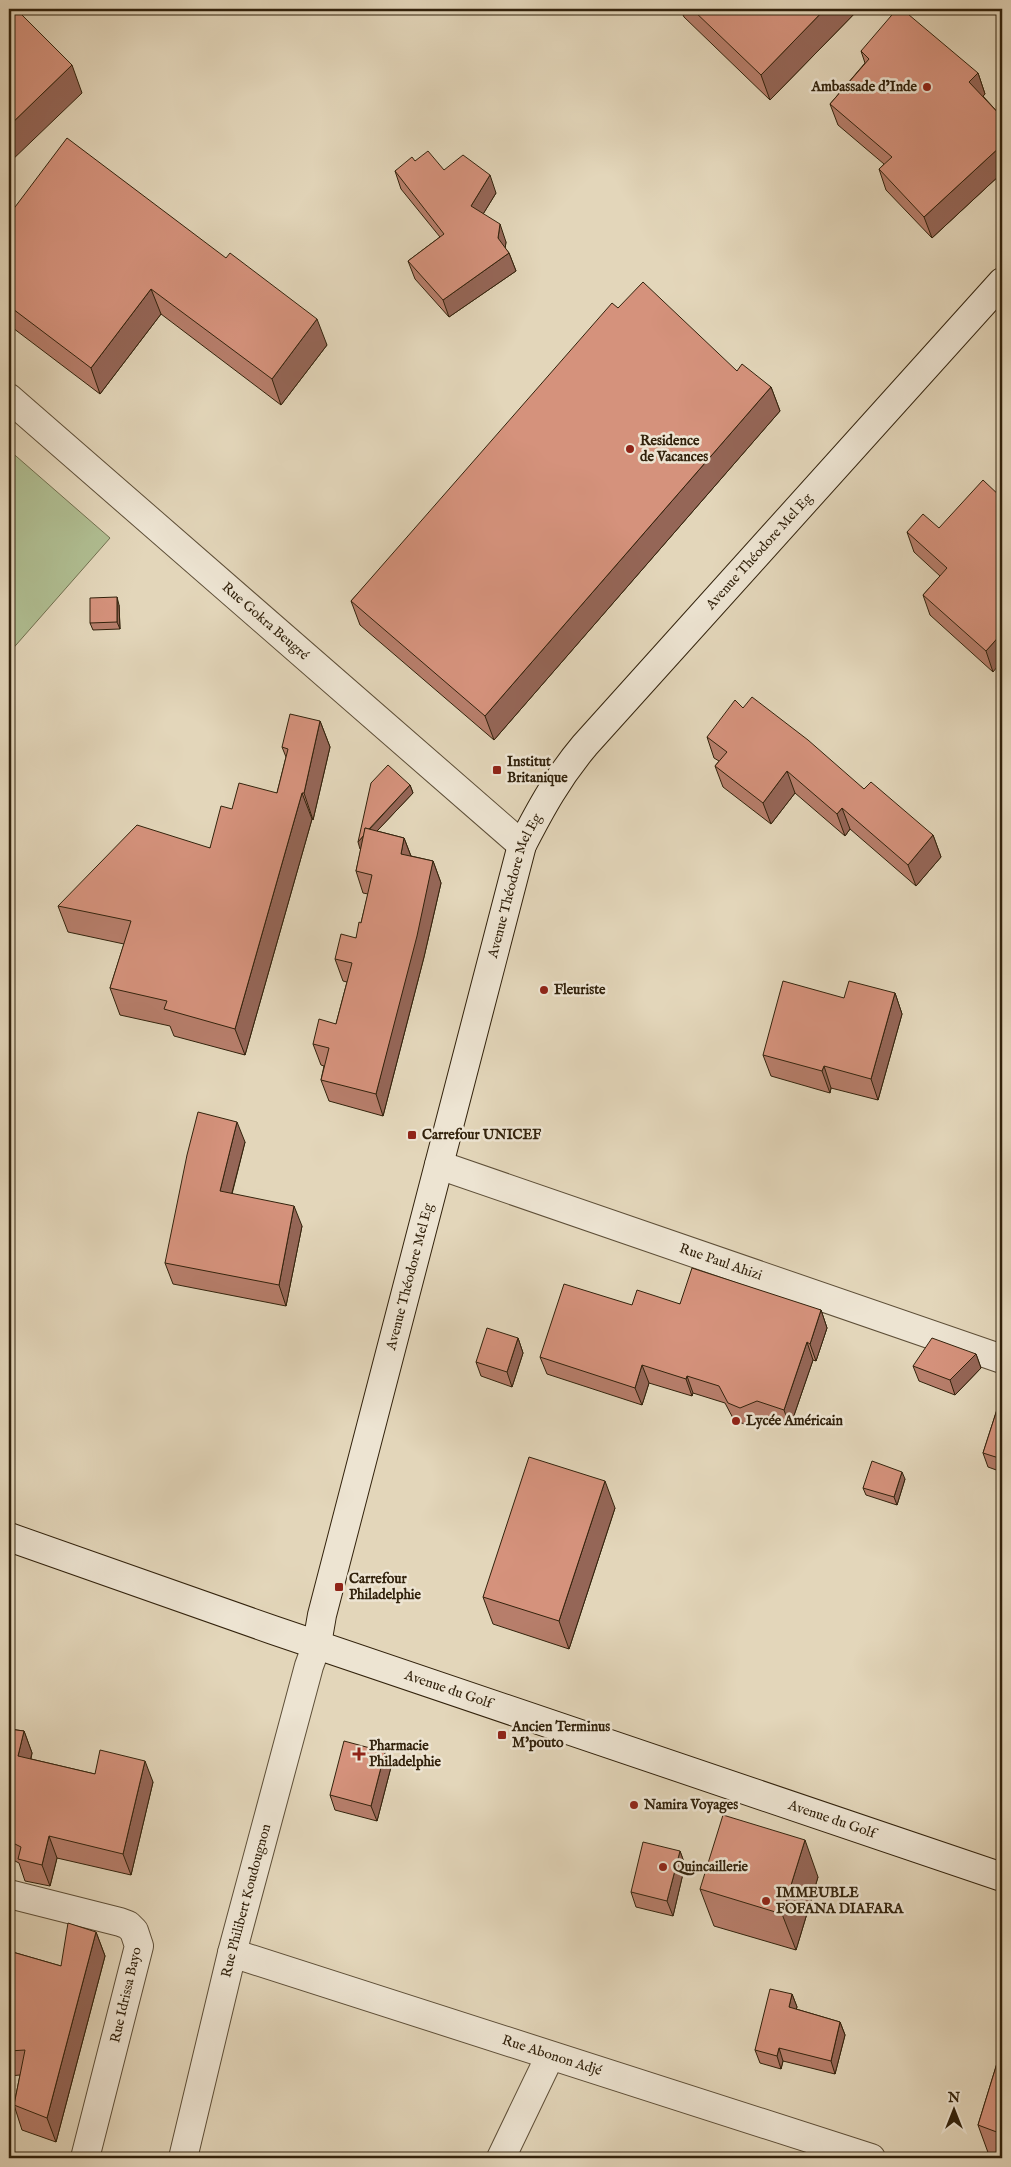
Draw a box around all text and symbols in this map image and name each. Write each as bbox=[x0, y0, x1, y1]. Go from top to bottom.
place label: Ambassade d’Inde bbox=[811, 78, 918, 96]
marker: Ambassade d’Inde bbox=[921, 81, 933, 93]
place label: Residence de Vacances bbox=[640, 432, 708, 466]
marker: Residence de Vacances bbox=[624, 443, 636, 455]
street label: Avenue Théodore Mel Eg bbox=[702, 489, 817, 614]
street label: Rue Gokra Beugré bbox=[218, 578, 313, 665]
place label: Institut Britanique bbox=[507, 753, 568, 787]
marker: Institut Britanique bbox=[491, 764, 503, 776]
street label: Avenue Théodore Mel Eg bbox=[484, 810, 546, 961]
place label: Fleuriste bbox=[554, 981, 606, 999]
marker: Fleuriste bbox=[538, 984, 550, 996]
place label: Carrefour UNICEF bbox=[422, 1126, 541, 1144]
marker: Carrefour UNICEF bbox=[406, 1129, 418, 1141]
street label: Avenue Théodore Mel Eg bbox=[382, 1201, 438, 1353]
street label: Rue Paul Ahizi bbox=[677, 1239, 765, 1285]
place label: Lycée Américain bbox=[746, 1412, 844, 1430]
marker: Lycée Américain bbox=[730, 1415, 742, 1427]
place label: Carrefour Philadelphie bbox=[349, 1570, 422, 1604]
marker: Carrefour Philadelphie bbox=[333, 1581, 345, 1593]
street label: Avenue du Golf bbox=[401, 1666, 497, 1713]
place label: Ancien Terminus M'pouto bbox=[511, 1718, 610, 1752]
marker: Ancien Terminus M'pouto bbox=[496, 1729, 508, 1741]
place label: Pharmacie Philadelphie bbox=[369, 1737, 442, 1771]
marker: Pharmacie Philadelphie bbox=[353, 1748, 365, 1760]
place label: Namira Voyages bbox=[643, 1796, 738, 1814]
street label: Avenue du Golf bbox=[785, 1796, 881, 1843]
marker: Namira Voyages bbox=[628, 1799, 640, 1811]
street label: Rue Philibert Koudougnon bbox=[217, 1821, 275, 1979]
place label: Quincaillerie bbox=[673, 1858, 749, 1876]
marker: Quincaillerie bbox=[657, 1861, 669, 1873]
place label: IMMEUBLE FOFANA DIAFARA bbox=[776, 1884, 905, 1918]
marker: IMMEUBLE FOFANA DIAFARA bbox=[760, 1895, 772, 1907]
street label: Rue Idrissa Bayo bbox=[106, 1945, 146, 2045]
street label: Rue Abonon Adjé bbox=[500, 2031, 605, 2080]
north arrow bbox=[928, 2084, 978, 2134]
text: N bbox=[947, 2089, 960, 2107]

